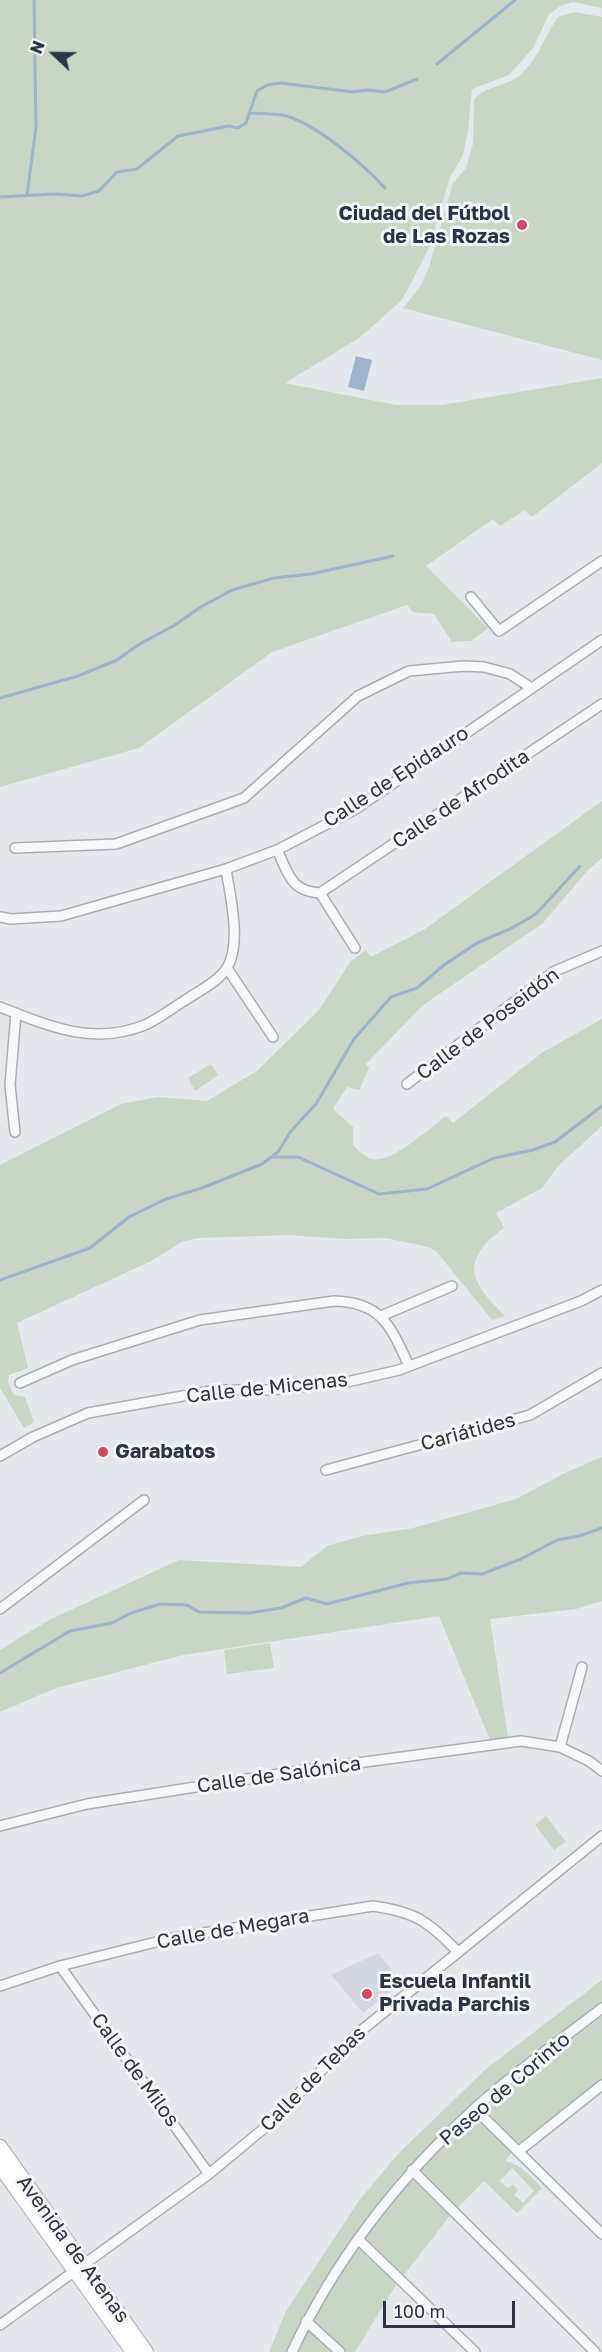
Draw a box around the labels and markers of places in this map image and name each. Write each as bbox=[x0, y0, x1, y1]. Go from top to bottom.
place label: Ciudad del Fútbol de Las Rozas bbox=[339, 202, 510, 249]
marker: Ciudad del Fútbol de Las Rozas bbox=[515, 218, 529, 232]
place label: Garabatos bbox=[115, 1440, 216, 1464]
marker: Garabatos bbox=[96, 1445, 110, 1459]
place label: Escuela Infantil Privada Parchis bbox=[379, 1970, 531, 2017]
marker: Escuela Infantil Privada Parchis bbox=[360, 1987, 374, 2001]

